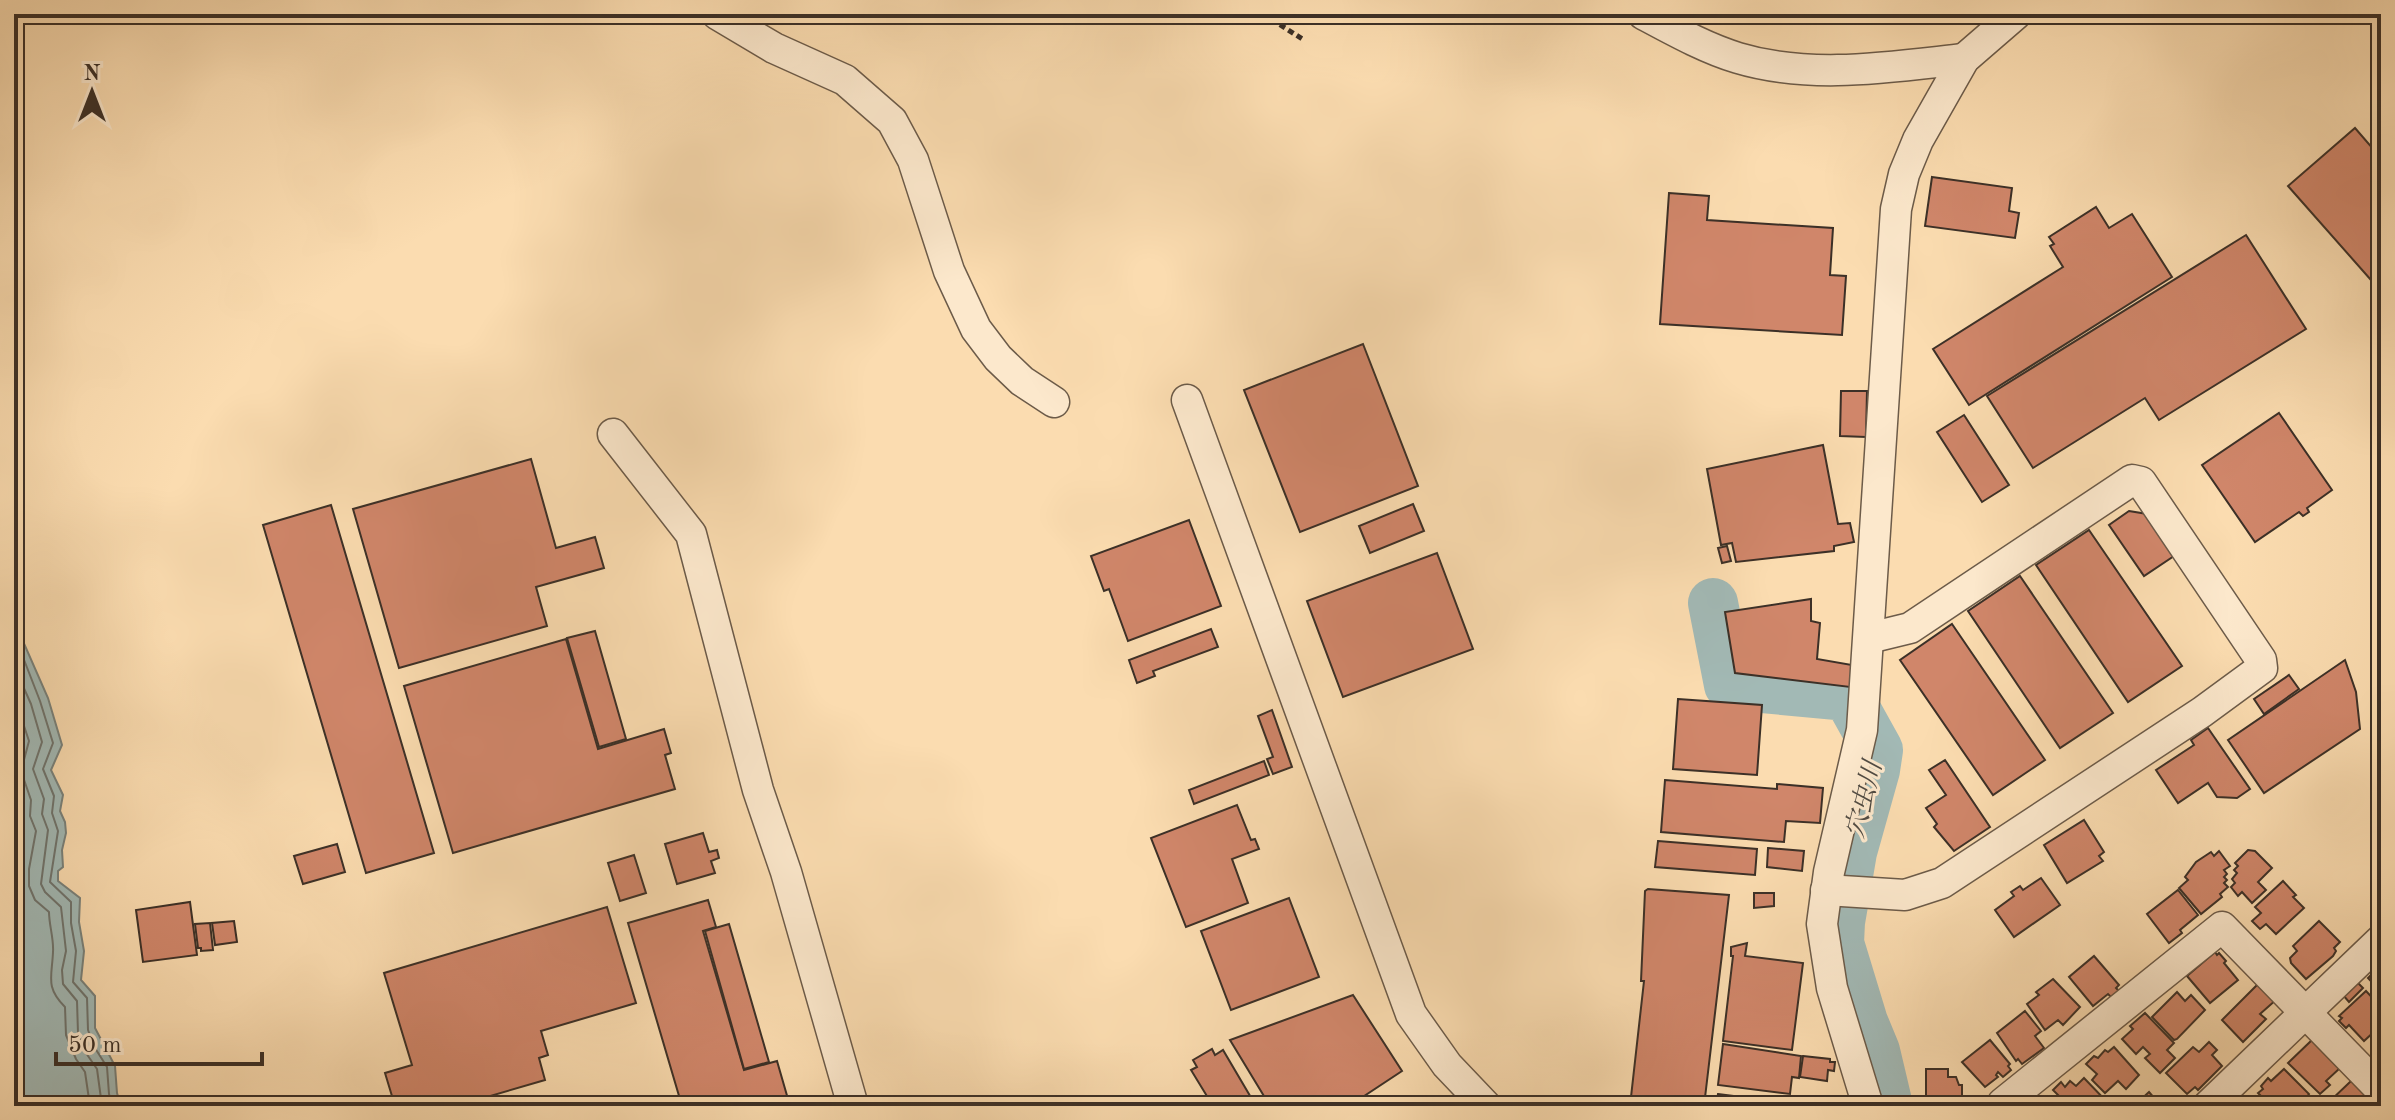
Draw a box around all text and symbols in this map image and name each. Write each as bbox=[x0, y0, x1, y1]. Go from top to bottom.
north arrow bbox=[52, 52, 132, 132]
text: N bbox=[84, 63, 101, 85]
water label: 穴虫川 bbox=[1841, 756, 1888, 841]
scale bar bbox=[56, 1016, 262, 1066]
text: 50 m bbox=[68, 1034, 122, 1058]

